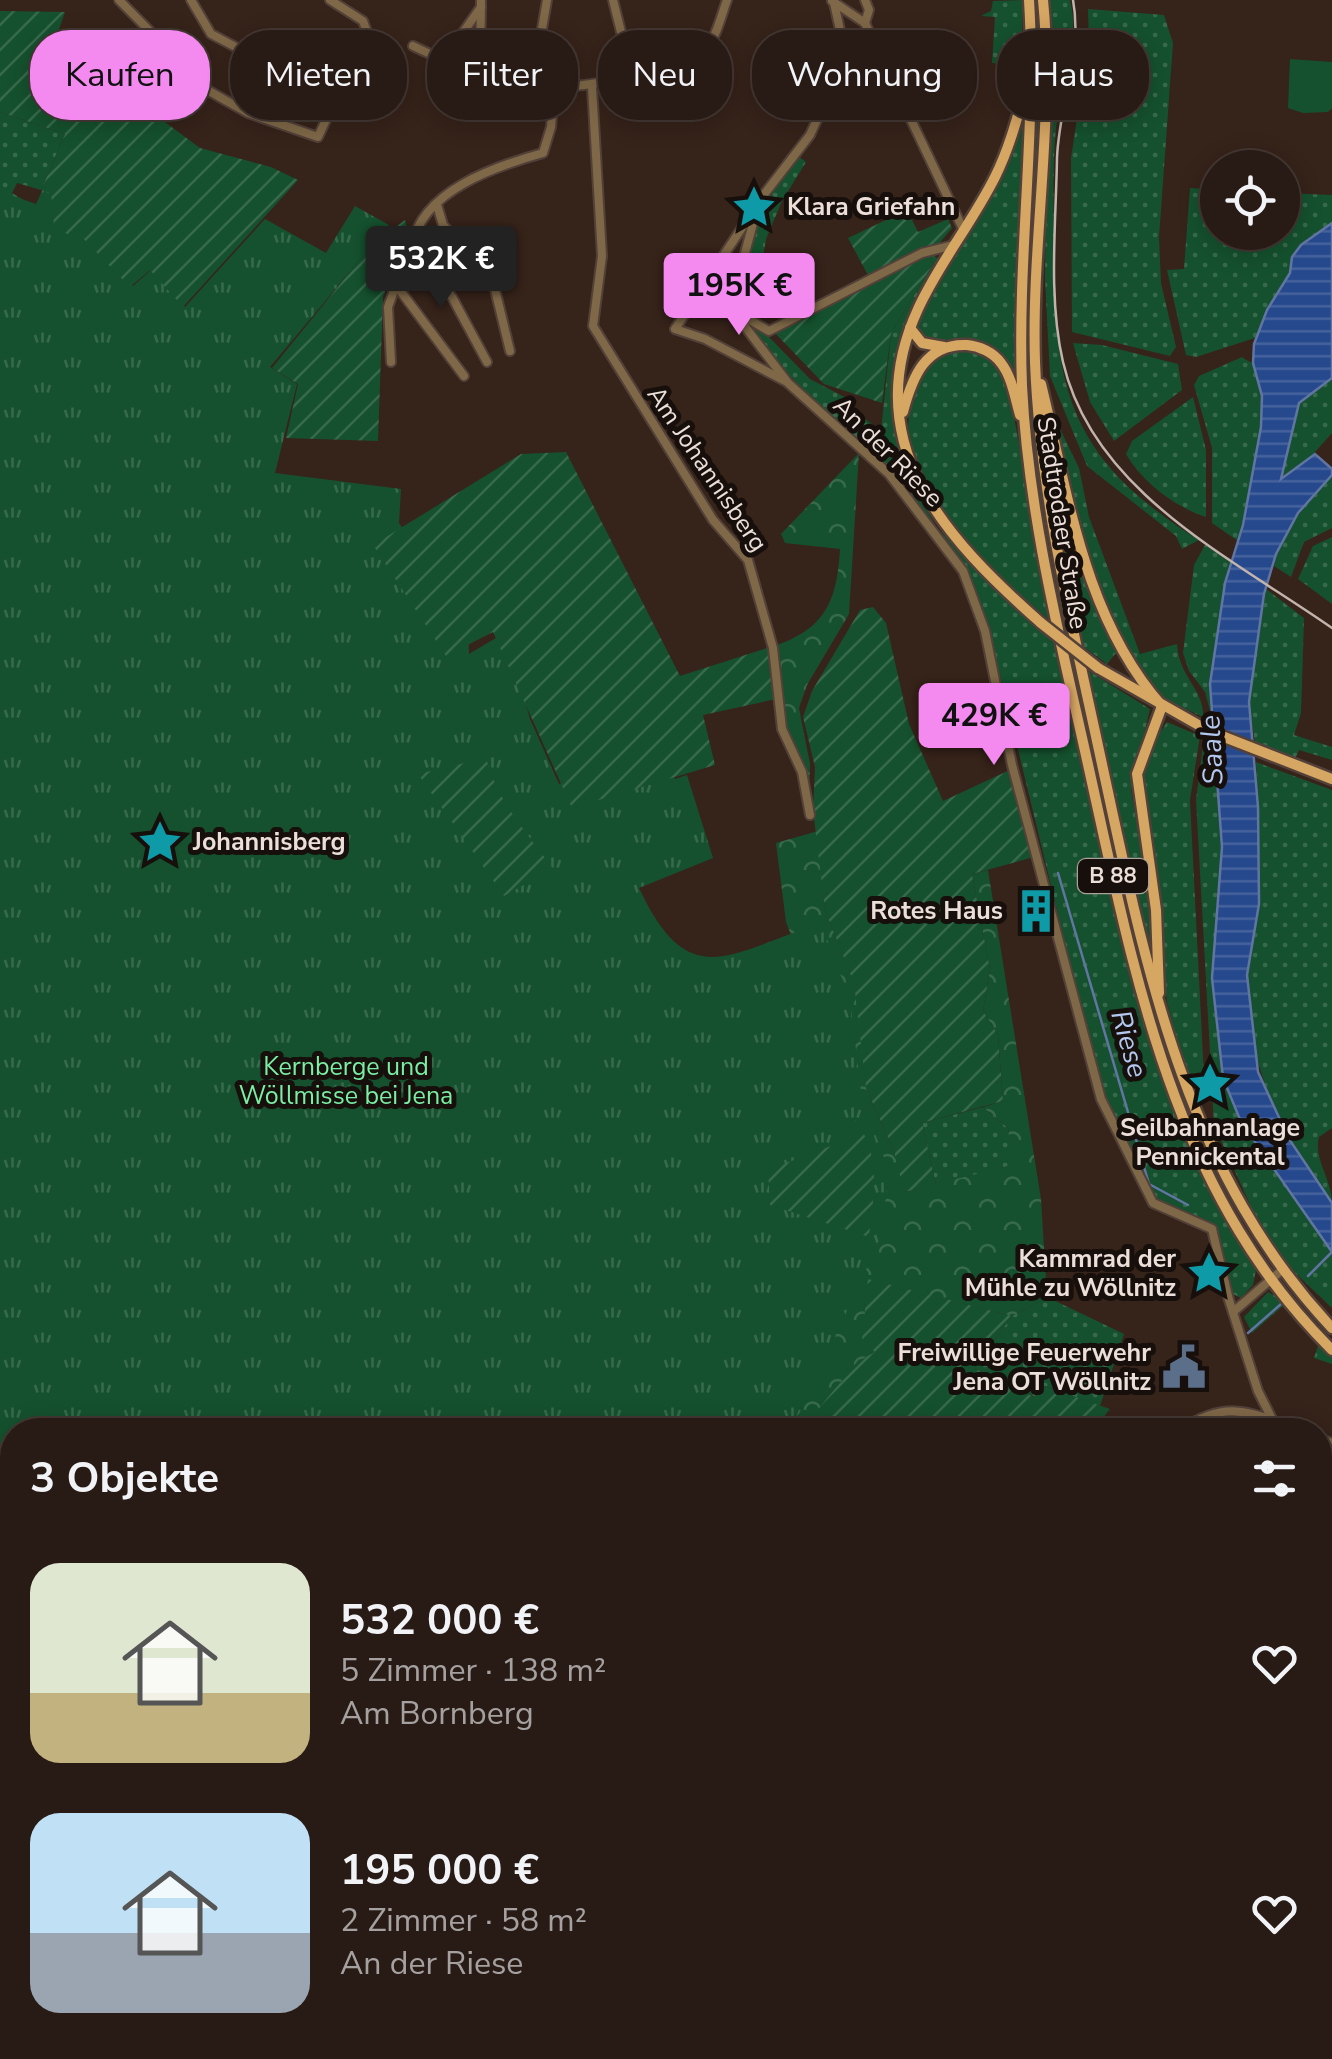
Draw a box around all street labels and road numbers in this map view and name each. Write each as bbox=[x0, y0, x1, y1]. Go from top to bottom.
street label: Am Johannisberg bbox=[639, 379, 775, 559]
street label: An der Riese bbox=[825, 389, 951, 515]
street label: Stadtrodaer Straße bbox=[1028, 414, 1096, 632]
road number: B 88 bbox=[1078, 859, 1148, 893]

